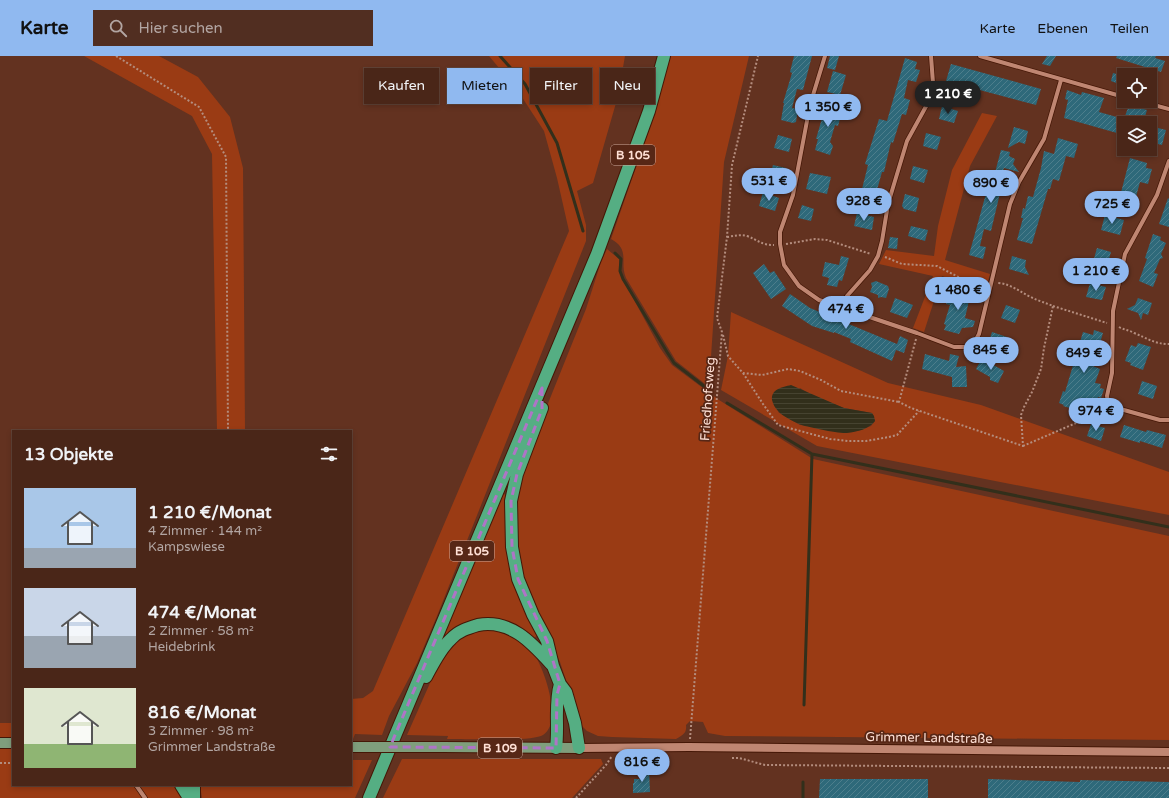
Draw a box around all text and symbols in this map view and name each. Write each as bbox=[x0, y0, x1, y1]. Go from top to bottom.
search box bbox=[93, 10, 373, 46]
text: Karte bbox=[20, 17, 69, 39]
icon: search bbox=[107, 17, 129, 39]
text: Hier suchen bbox=[139, 19, 223, 37]
text: Karte bbox=[980, 20, 1015, 37]
text: Ebenen bbox=[1037, 20, 1088, 37]
text: Teilen bbox=[1110, 20, 1149, 37]
chip: Kaufen bbox=[364, 68, 439, 104]
chip: Mieten bbox=[447, 68, 522, 104]
chip: Filter bbox=[530, 68, 592, 104]
chip: Neu bbox=[600, 68, 655, 104]
map controls bbox=[1117, 68, 1157, 156]
button: locate bbox=[1117, 68, 1157, 108]
pin: 1 210 € bbox=[911, 81, 985, 115]
text: 1 210 € bbox=[924, 86, 972, 102]
pin: 1 350 € bbox=[791, 94, 865, 128]
text: 1 350 € bbox=[804, 99, 852, 115]
button: layers bbox=[1117, 116, 1157, 156]
road number: B 105 bbox=[611, 145, 655, 165]
pin: 531 € bbox=[741, 168, 797, 202]
pin: 890 € bbox=[963, 170, 1019, 204]
text: 531 € bbox=[751, 173, 787, 189]
text: 890 € bbox=[973, 175, 1009, 191]
pin: 928 € bbox=[836, 188, 892, 222]
pin: 725 € bbox=[1084, 191, 1140, 225]
text: 928 € bbox=[846, 193, 882, 209]
text: 725 € bbox=[1094, 196, 1130, 212]
pin: 1 210 € bbox=[1059, 258, 1133, 292]
text: 1 210 € bbox=[1072, 263, 1120, 279]
pin: 1 480 € bbox=[921, 277, 995, 311]
text: 1 480 € bbox=[934, 282, 982, 298]
pin: 474 € bbox=[818, 296, 874, 330]
text: 474 € bbox=[828, 301, 864, 317]
pin: 845 € bbox=[963, 337, 1019, 371]
pin: 849 € bbox=[1056, 340, 1112, 374]
text: 845 € bbox=[973, 342, 1009, 358]
text: 849 € bbox=[1066, 345, 1102, 361]
street label: Friedhofsweg bbox=[697, 357, 719, 441]
pin: 974 € bbox=[1068, 398, 1124, 432]
text: 974 € bbox=[1078, 403, 1114, 419]
icon: filters bbox=[318, 443, 340, 465]
text: 13 Objekte bbox=[24, 444, 113, 465]
text: 1 210 €/Monat bbox=[148, 502, 271, 523]
icon: home bbox=[56, 504, 104, 552]
text: 4 Zimmer · 144 m² bbox=[148, 523, 262, 539]
text: Kampswiese bbox=[148, 539, 225, 555]
road number: B 105 bbox=[450, 541, 494, 561]
text: 474 €/Monat bbox=[148, 602, 256, 623]
icon: home bbox=[56, 604, 104, 652]
text: 2 Zimmer · 58 m² bbox=[148, 623, 254, 639]
text: Heidebrink bbox=[148, 639, 215, 655]
text: 816 €/Monat bbox=[148, 702, 256, 723]
icon: home bbox=[56, 704, 104, 752]
text: 3 Zimmer · 98 m² bbox=[148, 723, 254, 739]
street label: Grimmer Landstraße bbox=[865, 729, 993, 747]
road number: B 109 bbox=[478, 738, 522, 758]
text: Grimmer Landstraße bbox=[148, 739, 275, 755]
pin: 816 € bbox=[614, 749, 670, 783]
text: 816 € bbox=[624, 754, 660, 770]

